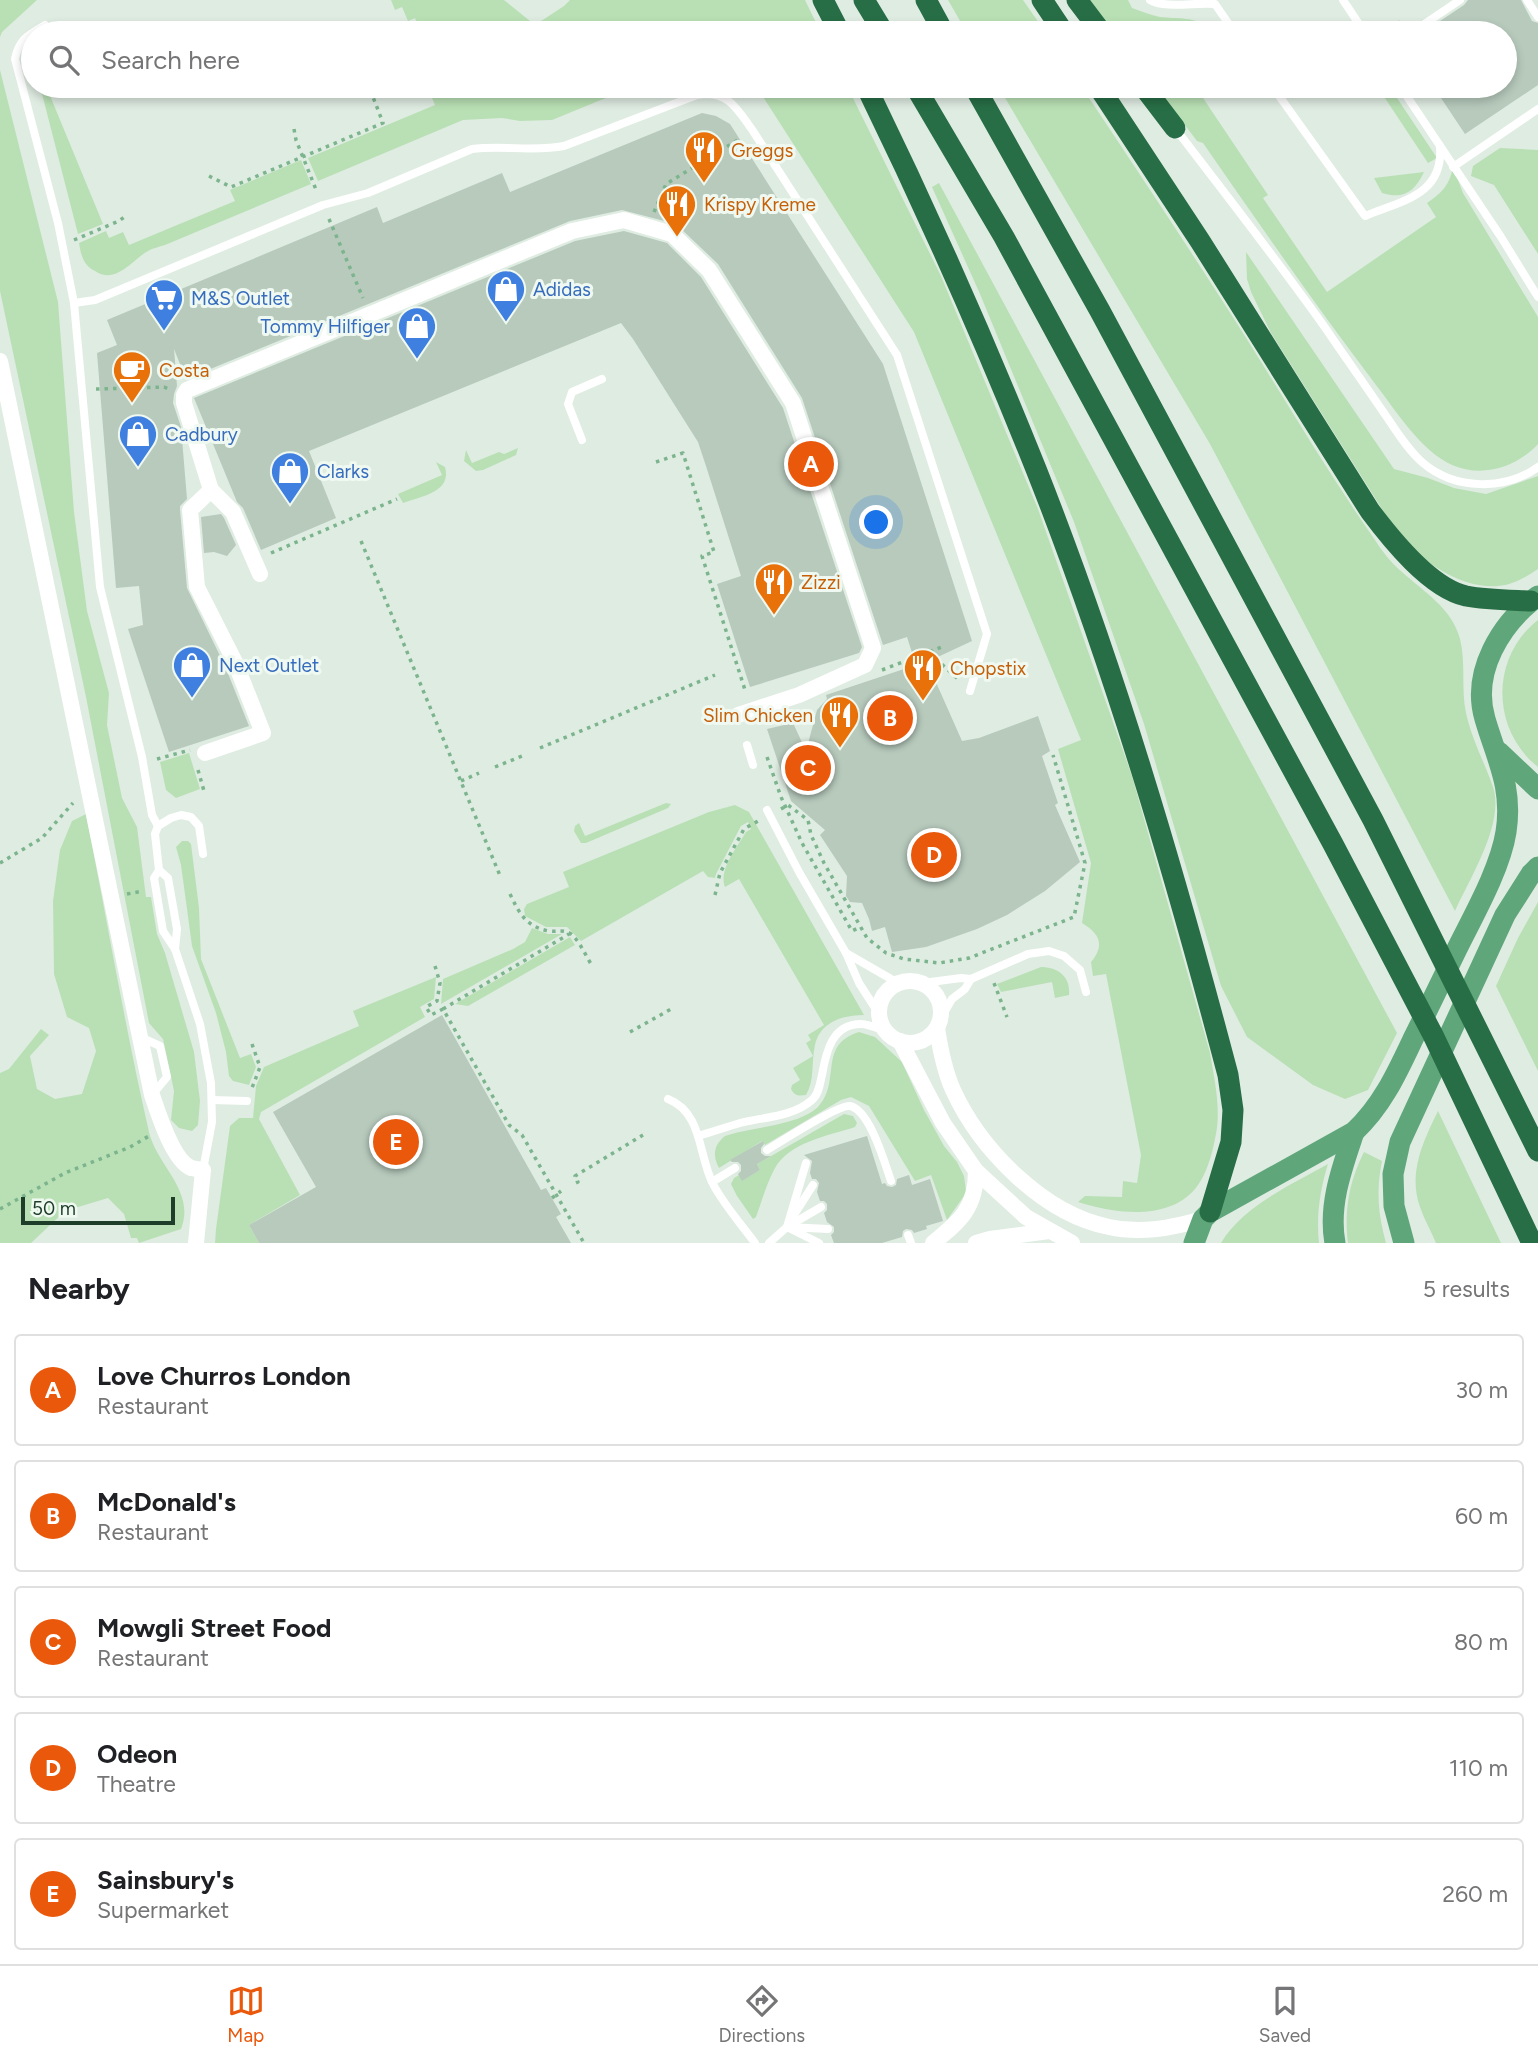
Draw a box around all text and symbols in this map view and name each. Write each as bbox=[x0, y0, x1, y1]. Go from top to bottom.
search box bbox=[21, 21, 1517, 98]
icon: search bbox=[45, 41, 83, 79]
text: Search here bbox=[101, 44, 240, 76]
restaurant icon: Greggs bbox=[683, 129, 725, 184]
place label: Greggs bbox=[731, 139, 794, 162]
restaurant icon: Krispy Kreme bbox=[656, 183, 698, 238]
place label: Krispy Kreme bbox=[704, 193, 816, 216]
shop icon: Adidas bbox=[485, 268, 527, 323]
supermarket icon: M&S Outlet bbox=[143, 277, 185, 332]
place label: Adidas bbox=[533, 278, 591, 301]
place label: M&S Outlet bbox=[191, 287, 290, 310]
shop icon: Tommy Hilfiger bbox=[396, 305, 438, 360]
place label: Tommy Hilfiger bbox=[261, 315, 391, 338]
cafe icon: Costa bbox=[111, 349, 153, 404]
place label: Costa bbox=[159, 359, 209, 382]
shop icon: Cadbury bbox=[117, 413, 159, 468]
place label: Cadbury bbox=[165, 423, 238, 446]
pin: A bbox=[788, 438, 834, 490]
shop icon: Clarks bbox=[269, 450, 311, 505]
place label: Clarks bbox=[317, 460, 369, 483]
your location bbox=[859, 505, 893, 539]
restaurant icon: Zizzi bbox=[753, 561, 795, 616]
place label: Zizzi bbox=[801, 571, 841, 594]
shop icon: Next Outlet bbox=[171, 644, 213, 699]
restaurant icon: Chopstix bbox=[902, 647, 944, 702]
place label: Next Outlet bbox=[219, 654, 319, 677]
place label: Chopstix bbox=[950, 657, 1026, 680]
pin: B bbox=[867, 692, 913, 744]
restaurant icon: Slim Chicken bbox=[819, 694, 861, 749]
place label: Slim Chicken bbox=[703, 704, 813, 727]
pin: C bbox=[785, 742, 831, 794]
pin: D bbox=[911, 829, 957, 881]
pin: E bbox=[373, 1116, 419, 1168]
scale bar bbox=[21, 1194, 175, 1226]
text: 50 m bbox=[32, 1197, 76, 1220]
text: Nearby bbox=[28, 1270, 130, 1307]
text: 5 results bbox=[1423, 1275, 1510, 1303]
text: Love Churros London bbox=[97, 1360, 351, 1392]
text: A bbox=[45, 1376, 61, 1404]
text: 30 m bbox=[1455, 1376, 1508, 1404]
text: Restaurant bbox=[97, 1392, 209, 1420]
text: McDonald's bbox=[97, 1486, 236, 1518]
text: B bbox=[46, 1502, 60, 1530]
text: 60 m bbox=[1455, 1502, 1508, 1530]
text: Restaurant bbox=[97, 1518, 209, 1546]
text: Mowgli Street Food bbox=[97, 1612, 332, 1644]
text: C bbox=[45, 1628, 61, 1656]
text: 80 m bbox=[1454, 1628, 1508, 1656]
text: Restaurant bbox=[97, 1644, 209, 1672]
text: Odeon bbox=[97, 1738, 177, 1770]
text: D bbox=[45, 1754, 61, 1782]
text: 110 m bbox=[1449, 1754, 1508, 1782]
text: Theatre bbox=[97, 1770, 176, 1798]
text: Sainsbury's bbox=[97, 1864, 234, 1896]
text: E bbox=[46, 1880, 60, 1908]
text: 260 m bbox=[1442, 1880, 1508, 1908]
text: Supermarket bbox=[97, 1896, 229, 1924]
tab: Map bbox=[227, 1982, 265, 2047]
tab: Directions bbox=[718, 1982, 805, 2047]
tab: Saved bbox=[1259, 1982, 1311, 2047]

